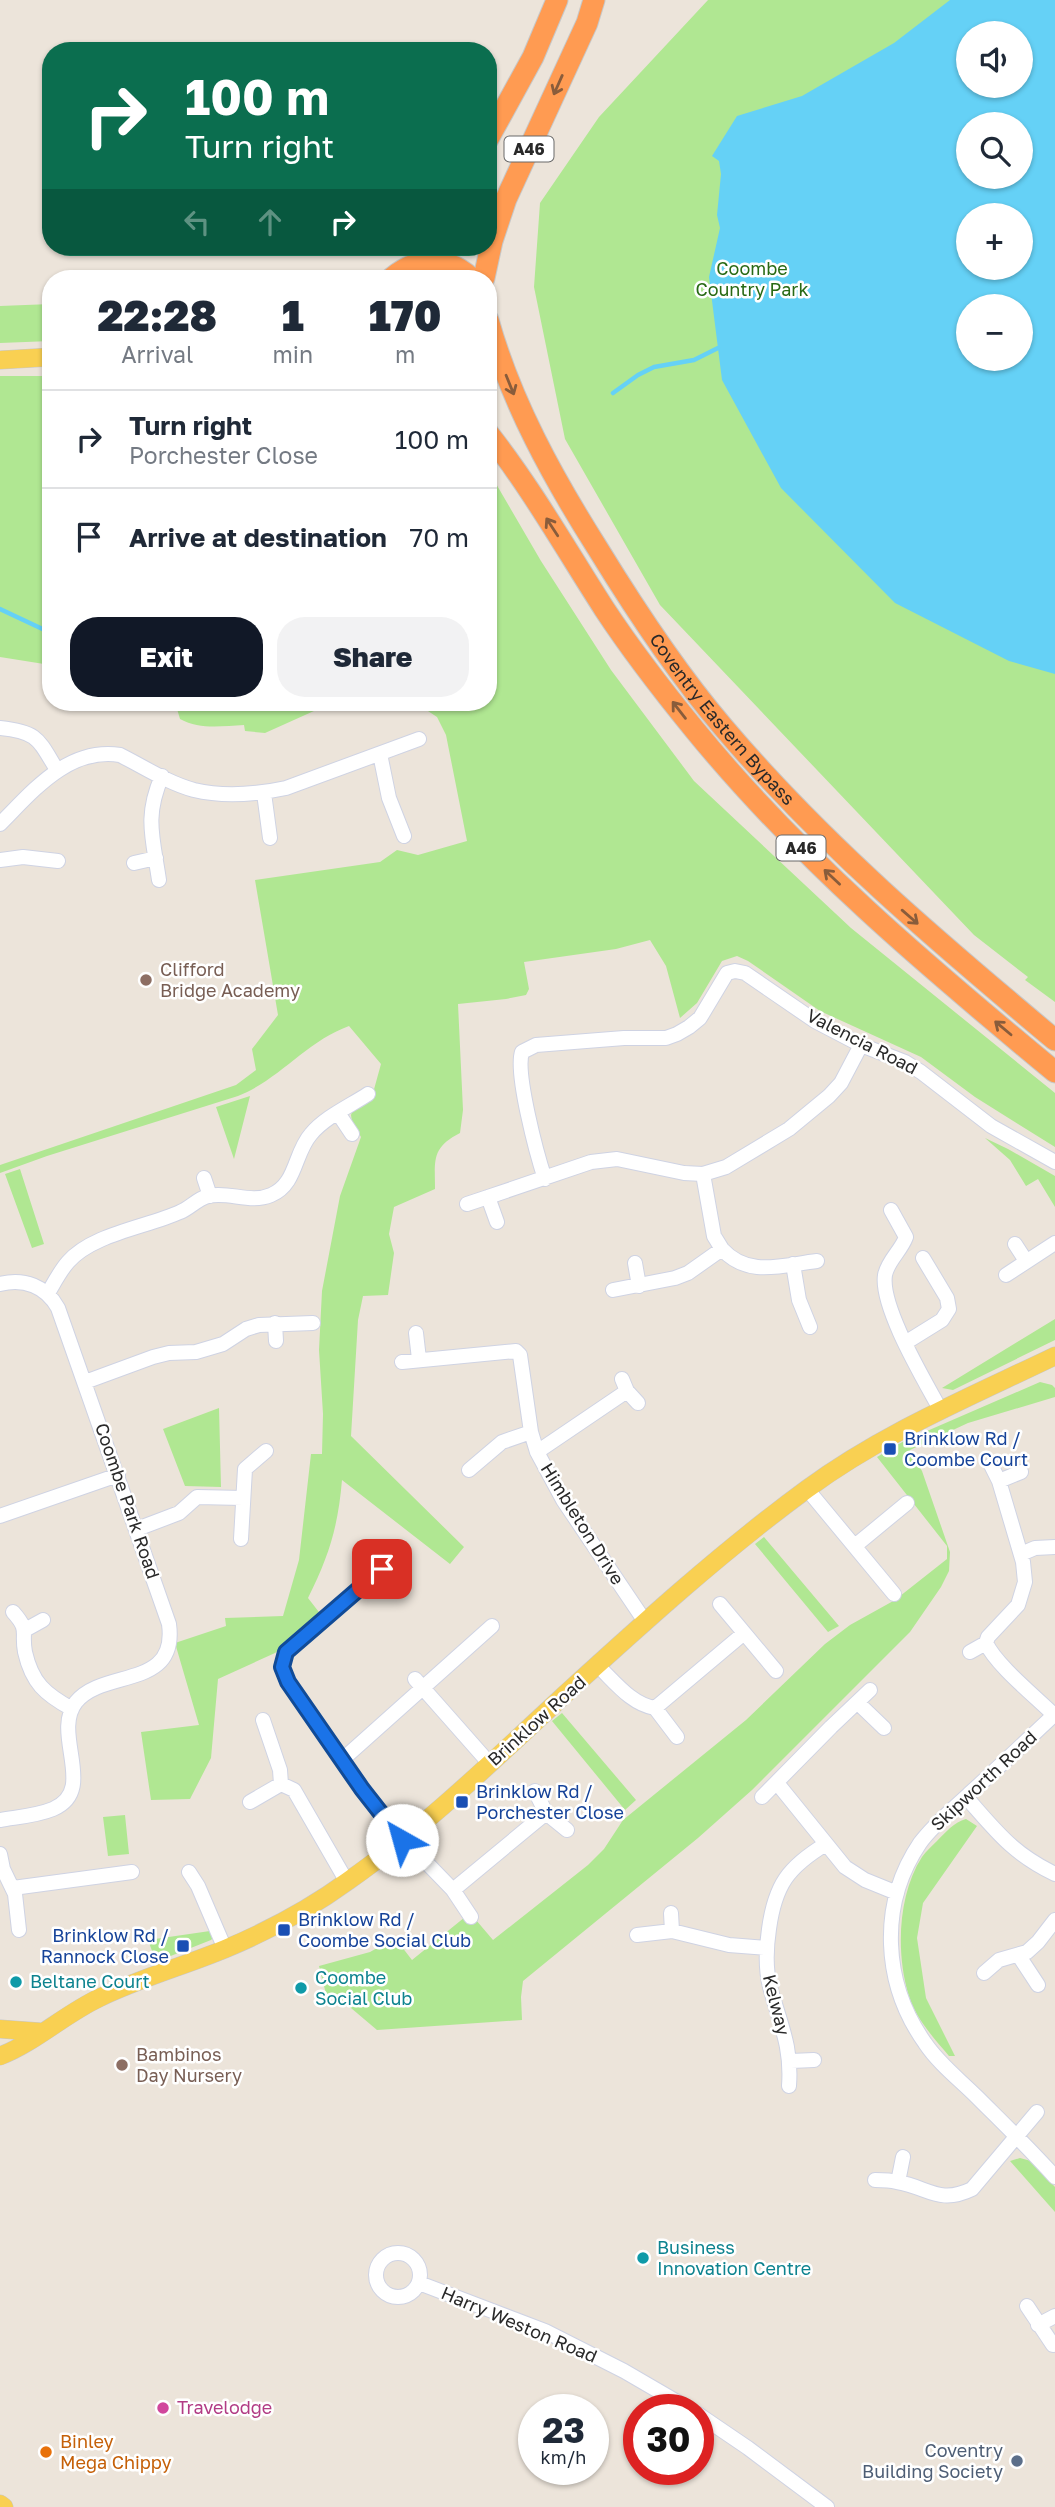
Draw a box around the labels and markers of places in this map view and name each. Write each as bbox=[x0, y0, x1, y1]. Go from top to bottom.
place label: Clifford Bridge Academy bbox=[160, 958, 300, 1001]
marker: Clifford Bridge Academy bbox=[138, 972, 154, 988]
place label: Brinklow Rd / Coombe Court bbox=[904, 1427, 1028, 1470]
marker: Brinklow Rd / Coombe Court bbox=[882, 1441, 898, 1457]
pin bbox=[352, 1539, 412, 1599]
place label: Brinklow Rd / Porchester Close bbox=[476, 1780, 624, 1823]
marker: Brinklow Rd / Porchester Close bbox=[454, 1794, 470, 1810]
place label: Brinklow Rd / Coombe Social Club bbox=[298, 1908, 471, 1951]
marker: Brinklow Rd / Coombe Social Club bbox=[276, 1922, 292, 1938]
place label: Brinklow Rd / Rannock Close bbox=[41, 1924, 169, 1967]
marker: Brinklow Rd / Rannock Close bbox=[175, 1938, 191, 1954]
place label: Coombe Social Club bbox=[315, 1966, 412, 2009]
place label: Beltane Court bbox=[30, 1970, 150, 1992]
marker: Beltane Court bbox=[8, 1974, 24, 1990]
marker: Coombe Social Club bbox=[293, 1980, 309, 1996]
place label: Bambinos Day Nursery bbox=[136, 2043, 242, 2086]
marker: Bambinos Day Nursery bbox=[114, 2057, 130, 2073]
place label: Business Innovation Centre bbox=[657, 2236, 811, 2279]
marker: Business Innovation Centre bbox=[635, 2250, 651, 2266]
place label: Travelodge bbox=[177, 2396, 272, 2418]
marker: Travelodge bbox=[155, 2400, 171, 2416]
place label: Binley Mega Chippy bbox=[60, 2430, 172, 2473]
place label: Coventry Building Society bbox=[862, 2439, 1003, 2482]
marker: Binley Mega Chippy bbox=[38, 2444, 54, 2460]
marker: Coventry Building Society bbox=[1009, 2453, 1025, 2469]

